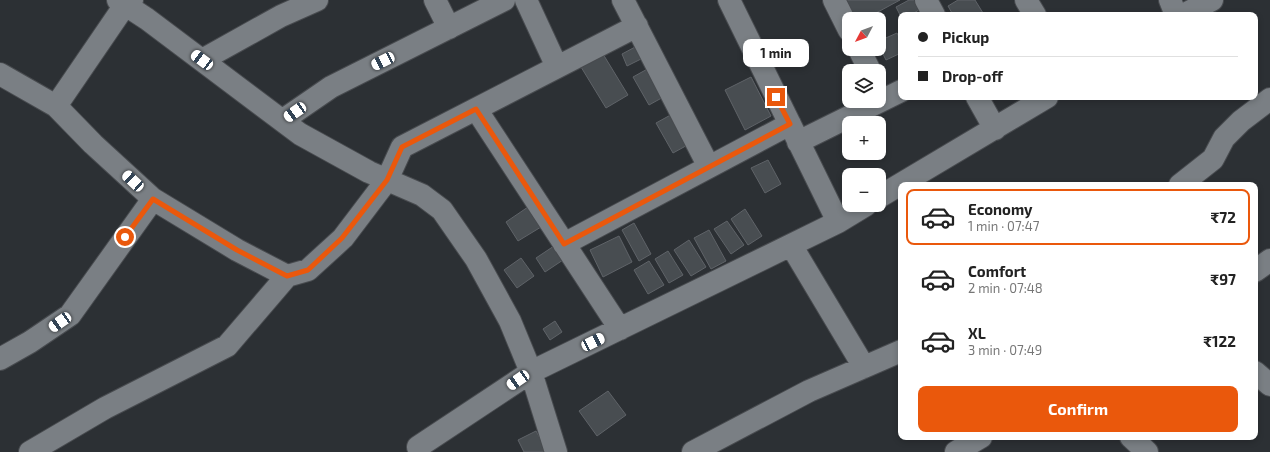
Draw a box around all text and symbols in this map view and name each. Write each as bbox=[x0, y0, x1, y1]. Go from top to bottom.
north arrow bbox=[842, 12, 886, 56]
map controls bbox=[842, 12, 886, 212]
text: Pickup bbox=[942, 28, 989, 46]
callout: 1 min bbox=[743, 39, 809, 67]
text: 1 min bbox=[760, 45, 792, 61]
car bbox=[189, 48, 215, 72]
car bbox=[370, 50, 396, 72]
button: layers bbox=[842, 64, 886, 108]
text: Drop-off bbox=[942, 67, 1003, 85]
route end bbox=[767, 88, 785, 106]
car bbox=[282, 100, 308, 124]
button: + bbox=[842, 116, 886, 160]
car bbox=[120, 168, 146, 194]
button: − bbox=[842, 168, 886, 212]
icon: car bbox=[920, 199, 956, 235]
text: Economy bbox=[968, 200, 1033, 218]
text: ₹72 bbox=[1210, 208, 1236, 226]
text: 1 min · 07:47 bbox=[968, 218, 1039, 234]
route start bbox=[116, 228, 134, 246]
icon: car bbox=[920, 261, 956, 297]
text: Comfort bbox=[968, 262, 1026, 280]
text: ₹97 bbox=[1210, 270, 1236, 288]
text: 2 min · 07:48 bbox=[968, 280, 1043, 296]
car bbox=[47, 310, 73, 334]
icon: car bbox=[920, 323, 956, 359]
text: XL bbox=[968, 324, 986, 342]
car bbox=[580, 331, 606, 353]
text: ₹122 bbox=[1203, 332, 1236, 350]
text: 3 min · 07:49 bbox=[968, 342, 1042, 358]
car bbox=[505, 368, 531, 392]
button: Confirm bbox=[918, 386, 1238, 432]

